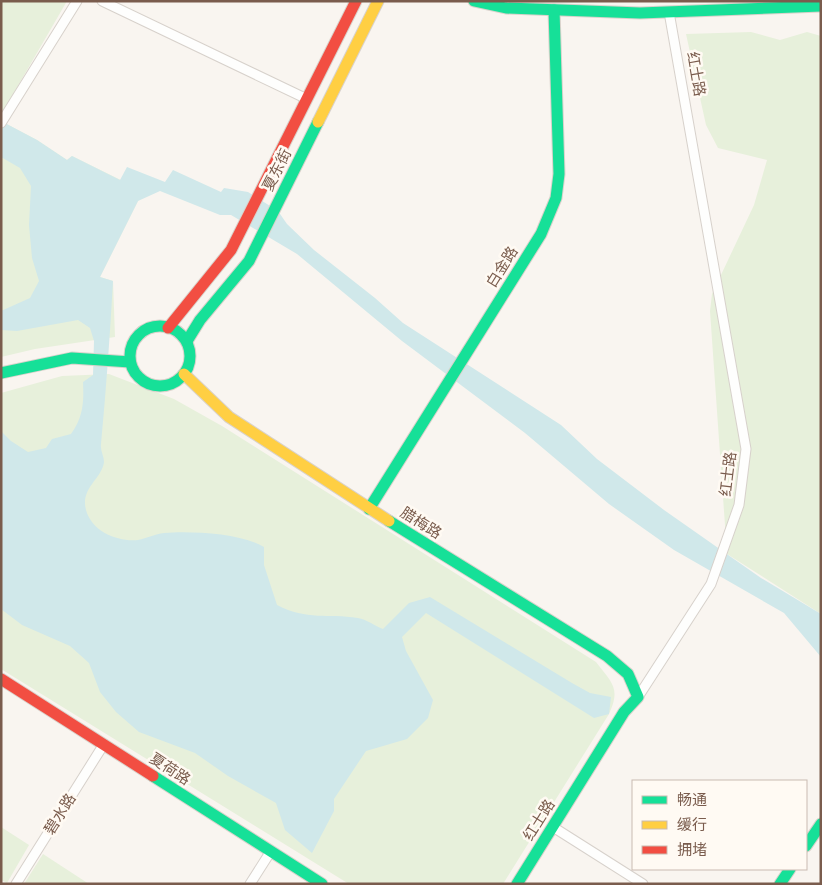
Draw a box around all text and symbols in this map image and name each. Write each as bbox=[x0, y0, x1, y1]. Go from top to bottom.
street label: 红士路 bbox=[682, 50, 711, 98]
street label: 夏东街 bbox=[257, 145, 296, 195]
street label: 白金路 bbox=[481, 242, 522, 291]
street label: 红士路 bbox=[714, 450, 741, 498]
street label: 腊梅路 bbox=[397, 502, 446, 543]
street label: 夏荷路 bbox=[146, 748, 195, 790]
legend bbox=[632, 780, 807, 870]
street label: 碧水路 bbox=[39, 789, 80, 838]
text: 畅通 bbox=[677, 789, 707, 810]
street label: 红士路 bbox=[518, 795, 559, 844]
text: 缓行 bbox=[677, 814, 707, 835]
text: 拥堵 bbox=[677, 839, 707, 860]

